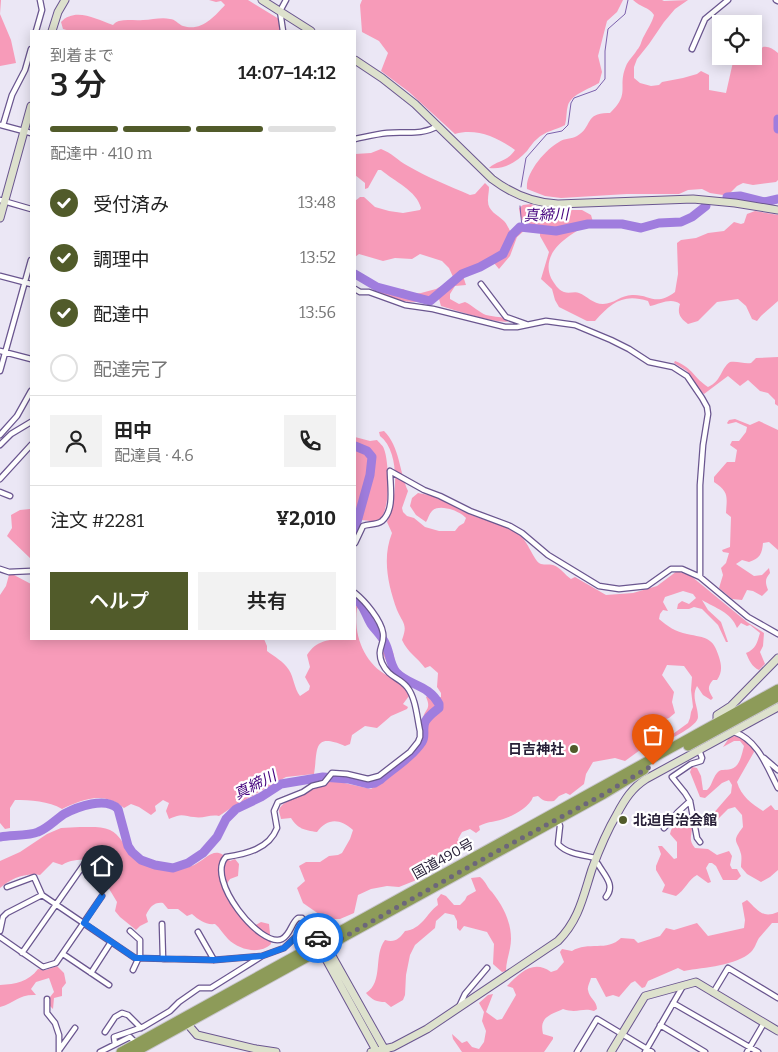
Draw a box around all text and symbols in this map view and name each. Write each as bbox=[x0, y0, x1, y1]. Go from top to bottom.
map controls bbox=[712, 15, 762, 65]
button: locate bbox=[712, 15, 762, 65]
text: 到着まで bbox=[50, 46, 114, 65]
text: 14:07–14:12 bbox=[238, 61, 336, 84]
text: 3 分 bbox=[50, 66, 106, 104]
text: 配達中 · 410 m bbox=[50, 144, 152, 163]
icon: check bbox=[50, 189, 78, 217]
text: 受付済み bbox=[93, 193, 169, 216]
text: 13:48 bbox=[298, 193, 336, 212]
water label: 真締川 bbox=[523, 205, 571, 225]
icon: check bbox=[50, 244, 78, 272]
text: 調理中 bbox=[93, 248, 150, 271]
text: 13:52 bbox=[300, 248, 336, 267]
icon: check bbox=[50, 299, 78, 327]
text: 配達中 bbox=[93, 303, 150, 326]
text: 13:56 bbox=[299, 303, 336, 322]
text: 配達完了 bbox=[93, 358, 169, 381]
button: person bbox=[50, 415, 102, 467]
button: phone bbox=[284, 415, 336, 467]
text: 田中 bbox=[114, 419, 152, 442]
text: 配達員 · 4.6 bbox=[114, 446, 194, 465]
text: ¥2,010 bbox=[276, 507, 336, 530]
text: 注文 #2281 bbox=[50, 509, 144, 532]
button: ヘルプ bbox=[50, 572, 188, 630]
button: 共有 bbox=[198, 572, 336, 630]
pin bbox=[632, 714, 674, 765]
icon: bag bbox=[639, 721, 667, 749]
place label: 日吉神社 bbox=[508, 741, 564, 758]
marker: 日吉神社 bbox=[568, 743, 580, 755]
water label: 真締川 bbox=[231, 766, 281, 803]
place label: 北迫自治会館 bbox=[633, 812, 717, 829]
marker: 北迫自治会館 bbox=[617, 814, 629, 826]
street label: 国道490号 bbox=[409, 835, 477, 883]
pin bbox=[81, 845, 123, 896]
icon: home bbox=[88, 852, 116, 880]
courier bbox=[293, 913, 343, 963]
icon: car bbox=[304, 924, 332, 952]

